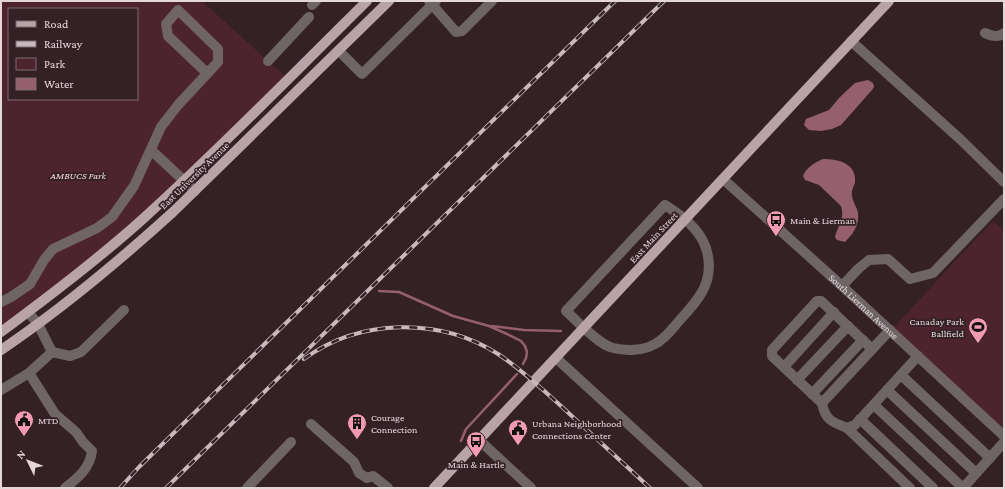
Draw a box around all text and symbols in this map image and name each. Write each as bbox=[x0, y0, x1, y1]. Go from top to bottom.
legend bbox=[8, 8, 138, 100]
text: Road bbox=[44, 17, 69, 31]
text: Railway bbox=[44, 37, 83, 51]
text: Park bbox=[44, 57, 66, 71]
text: Water bbox=[44, 77, 74, 91]
street label: East University Avenue bbox=[158, 139, 232, 211]
park label: AMBUCS Park bbox=[49, 170, 106, 181]
street label: East Main Street bbox=[627, 209, 680, 265]
bus stop icon: Main & Lierman bbox=[765, 209, 787, 237]
place label: Main & Lierman bbox=[790, 215, 856, 226]
street label: South Lierman Avenue bbox=[827, 272, 901, 342]
place label: Canaday Park Ballfield bbox=[909, 316, 965, 339]
sports icon: Canaday Park Ballfield bbox=[967, 316, 989, 344]
public building icon: MTD bbox=[13, 409, 35, 437]
building icon: Courage Connection bbox=[346, 412, 368, 440]
place label: Courage Connection bbox=[371, 412, 418, 435]
place label: MTD bbox=[38, 415, 59, 426]
public building icon: Urbana Neighborhood Connections Center bbox=[507, 418, 529, 446]
place label: Urbana Neighborhood Connections Center bbox=[532, 418, 622, 441]
bus stop icon: Main & Hartle bbox=[465, 430, 487, 458]
north arrow bbox=[8, 441, 48, 481]
text: N bbox=[14, 447, 28, 461]
place label: Main & Hartle bbox=[448, 459, 505, 470]

